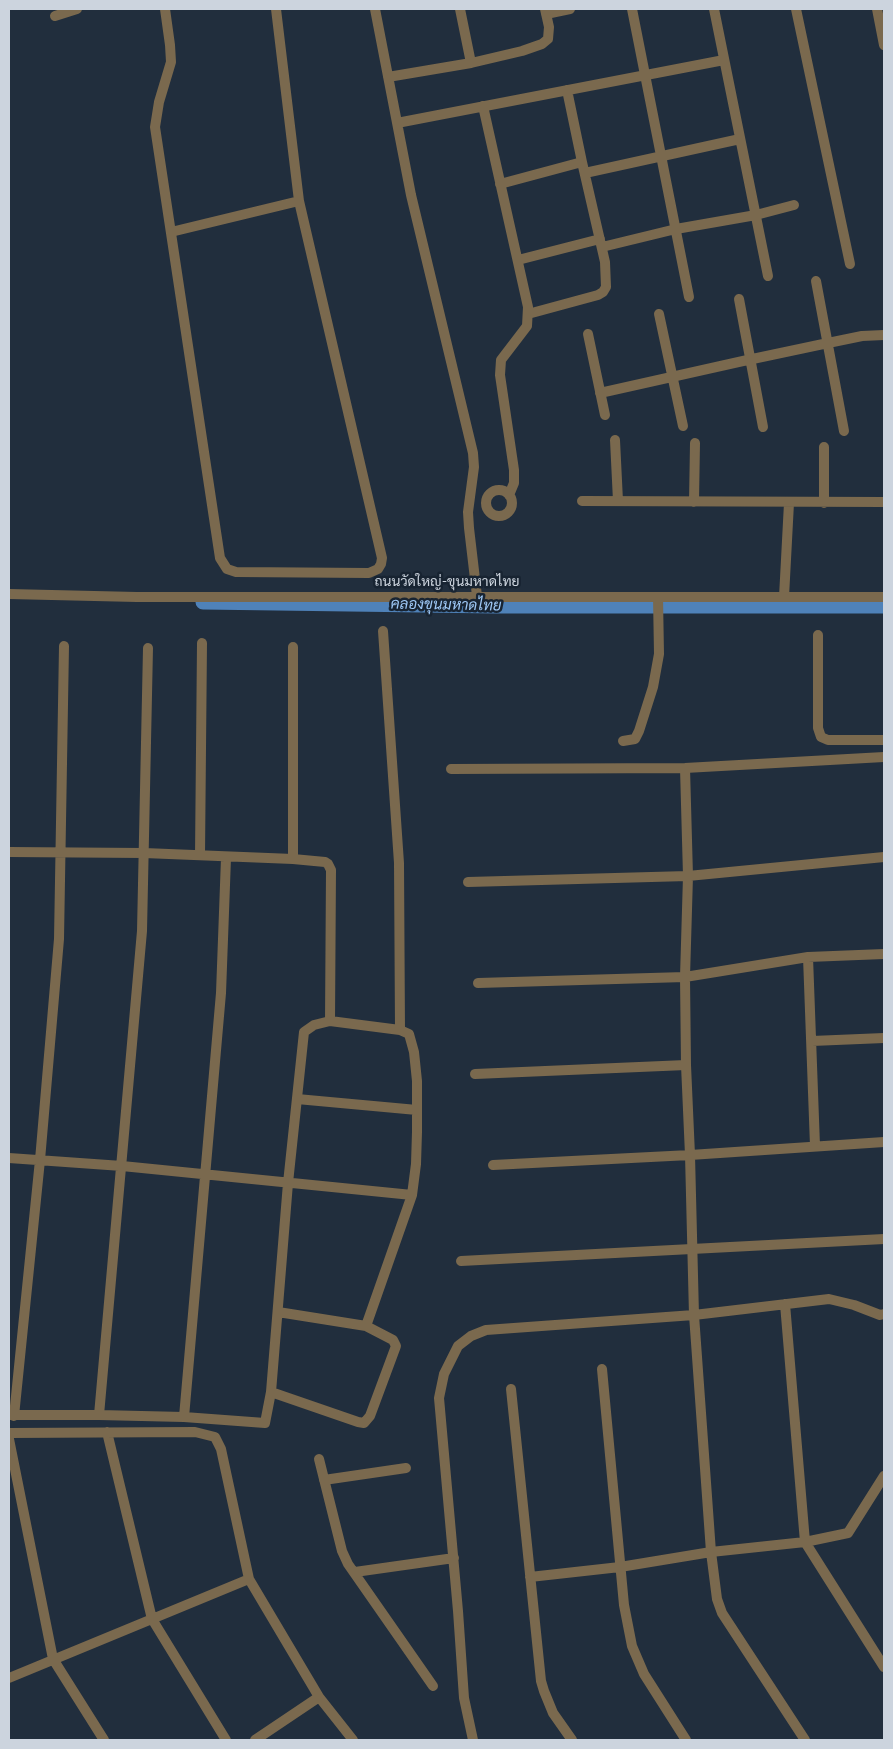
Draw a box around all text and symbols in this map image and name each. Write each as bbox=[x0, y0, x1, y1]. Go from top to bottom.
street label: ถนนวัดใหญ่-ขุนมหาดไทย bbox=[374, 574, 520, 590]
water label: คลองขุนมหาดไทย bbox=[390, 595, 502, 615]

